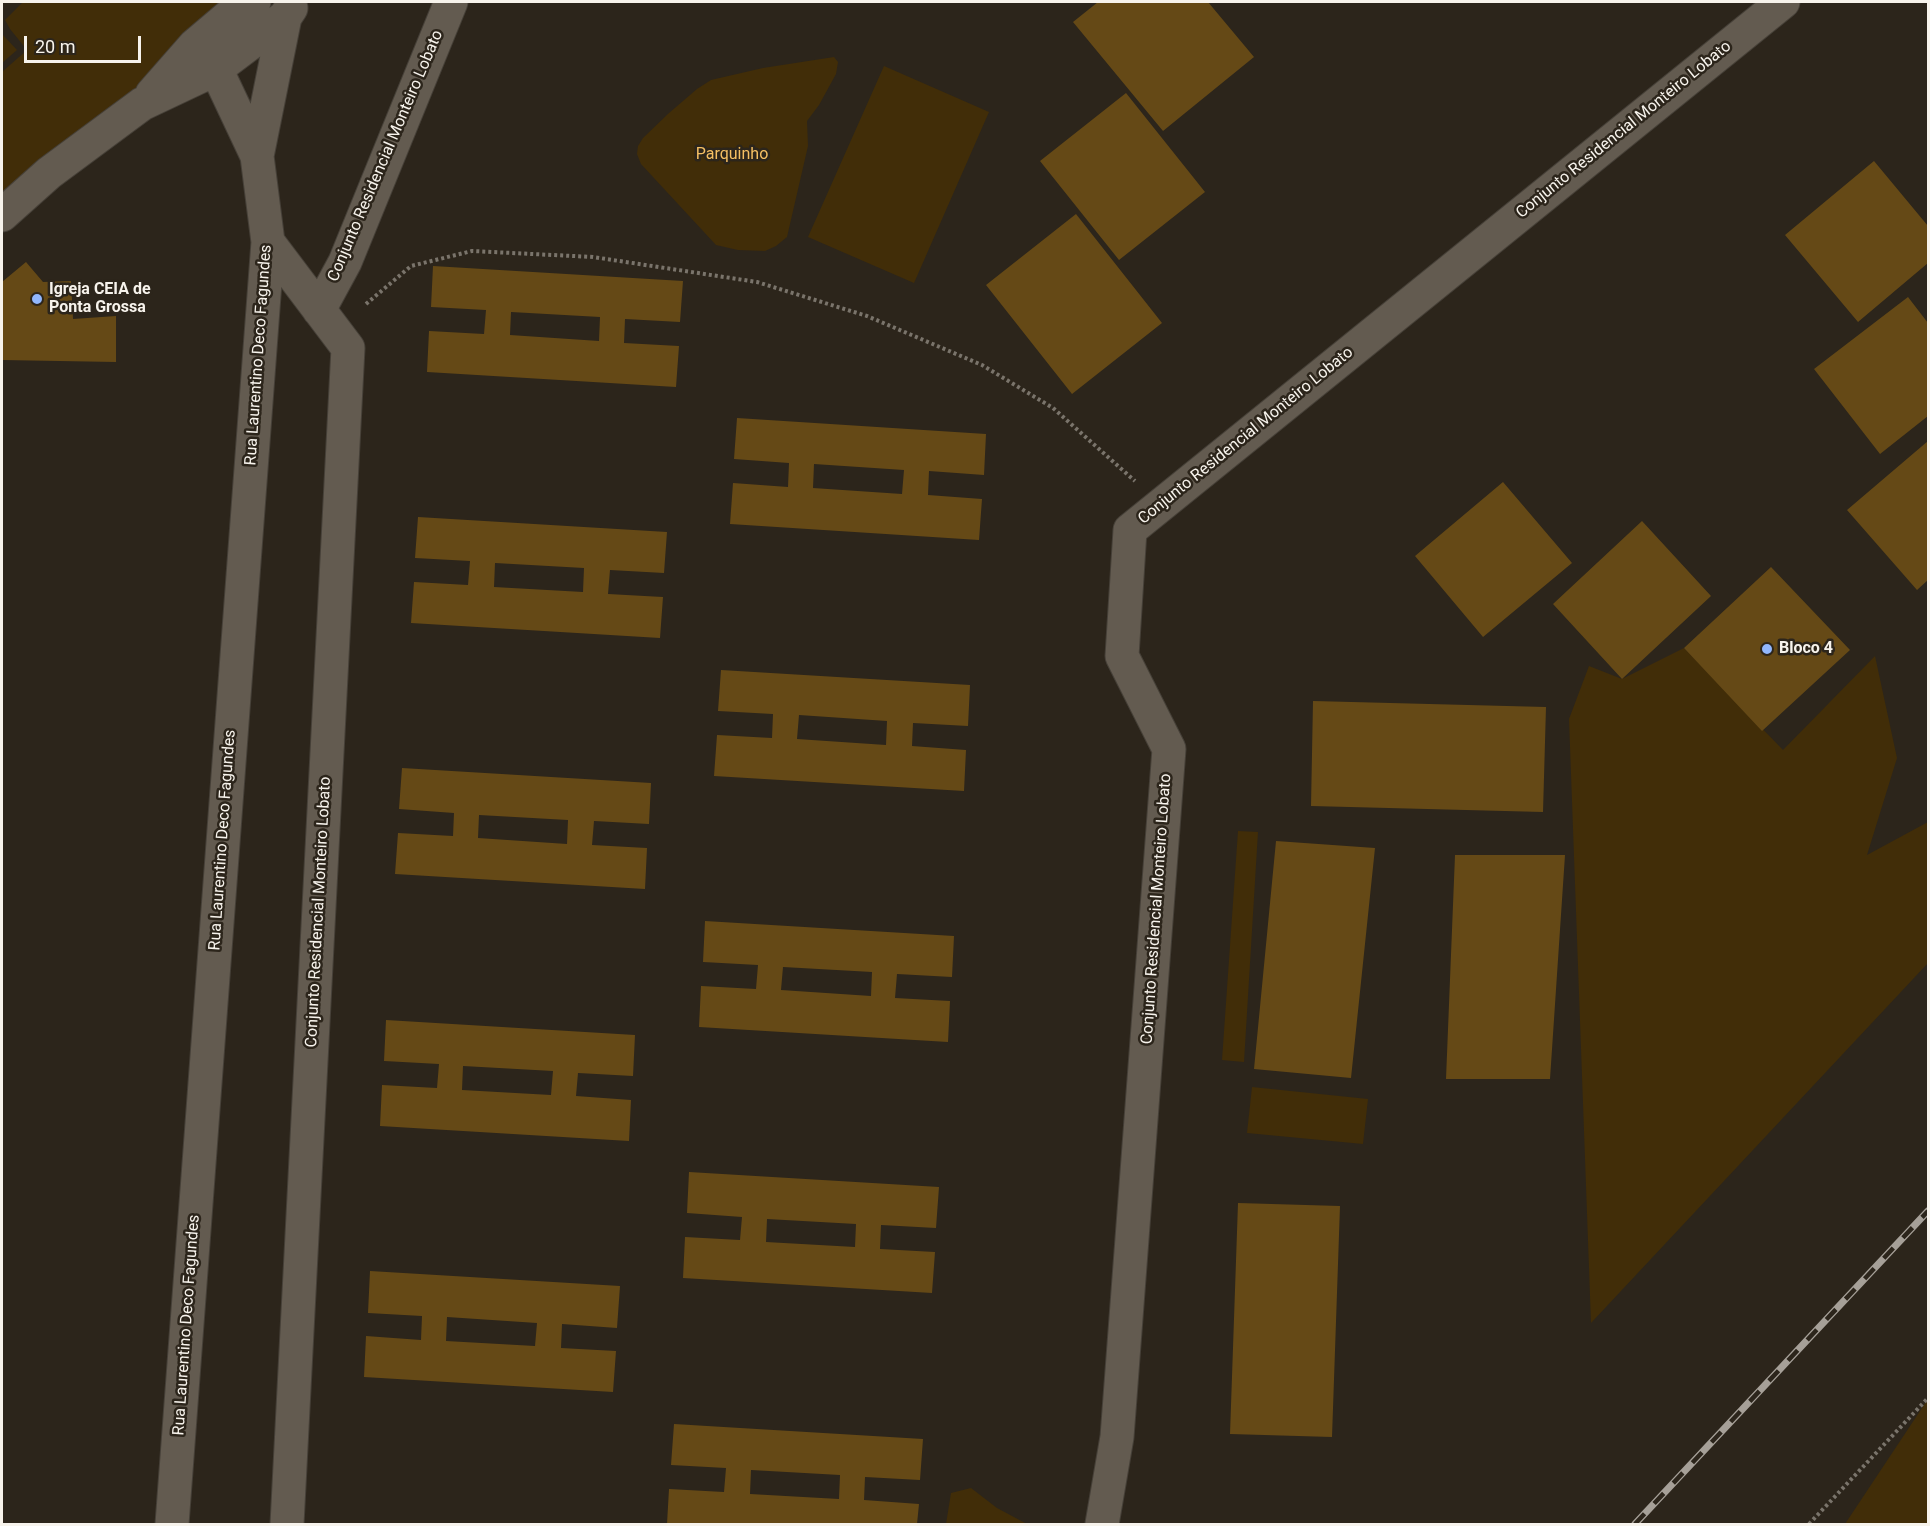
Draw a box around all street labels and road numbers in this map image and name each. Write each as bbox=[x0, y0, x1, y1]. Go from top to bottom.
street label: Conjunto Residencial Monteiro Lobato bbox=[324, 27, 448, 285]
street label: Conjunto Residencial Monteiro Lobato bbox=[1513, 37, 1735, 223]
street label: Rua Laurentino Deco Fagundes bbox=[242, 244, 276, 466]
street label: Conjunto Residencial Monteiro Lobato bbox=[1135, 343, 1357, 529]
street label: Rua Laurentino Deco Fagundes bbox=[206, 729, 240, 951]
street label: Conjunto Residencial Monteiro Lobato bbox=[1138, 773, 1176, 1045]
street label: Conjunto Residencial Monteiro Lobato bbox=[302, 776, 336, 1048]
street label: Rua Laurentino Deco Fagundes bbox=[170, 1214, 204, 1436]

